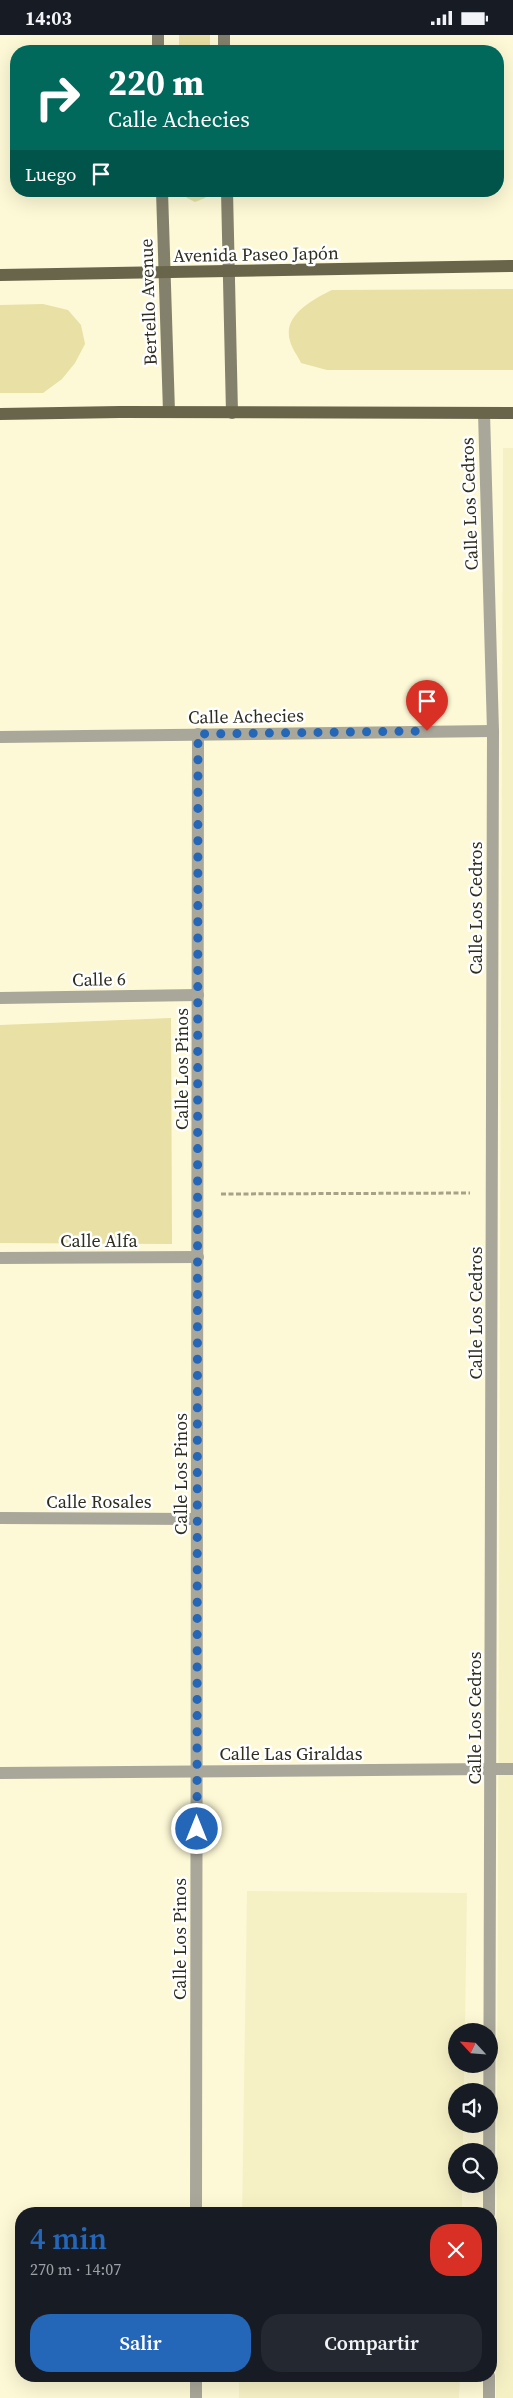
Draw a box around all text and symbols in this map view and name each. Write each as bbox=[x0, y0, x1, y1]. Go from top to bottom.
text: 14:03 bbox=[25, 5, 72, 31]
text: 220 m bbox=[108, 59, 204, 107]
icon: right bbox=[25, 65, 90, 130]
text: Calle Achecies bbox=[108, 104, 250, 134]
icon: arrive bbox=[87, 160, 115, 188]
text: Luego bbox=[25, 161, 77, 187]
street label: Bertello Avenue bbox=[133, 238, 163, 366]
street label: Avenida Paseo Japón bbox=[173, 240, 339, 268]
street label: Calle Los Cedros bbox=[454, 437, 484, 571]
pin bbox=[406, 680, 448, 731]
icon: arrive bbox=[413, 687, 441, 715]
street label: Calle Achecies bbox=[188, 702, 304, 730]
street label: Calle Los Cedros bbox=[463, 841, 488, 975]
street label: Calle 6 bbox=[72, 966, 126, 992]
street label: Calle Los Pinos bbox=[169, 1008, 194, 1130]
street label: Calle Alfa bbox=[60, 1228, 139, 1253]
street label: Calle Los Cedros bbox=[463, 1246, 488, 1380]
street label: Calle Los Pinos bbox=[168, 1413, 193, 1535]
street label: Calle Rosales bbox=[46, 1489, 152, 1514]
street label: Calle Los Cedros bbox=[462, 1651, 487, 1785]
street label: Calle Las Giraldas bbox=[219, 1741, 363, 1766]
position arrow bbox=[170, 1802, 222, 1854]
street label: Calle Los Pinos bbox=[167, 1878, 192, 2000]
north arrow bbox=[448, 2023, 498, 2073]
map controls bbox=[448, 2023, 498, 2193]
button: sound bbox=[448, 2083, 498, 2133]
button: search bbox=[448, 2143, 498, 2193]
text: 4 min bbox=[30, 2218, 107, 2259]
button: close bbox=[430, 2224, 482, 2276]
text: 270 m · 14:07 bbox=[30, 2258, 121, 2280]
button: Salir bbox=[30, 2314, 251, 2372]
button: Compartir bbox=[261, 2314, 482, 2372]

